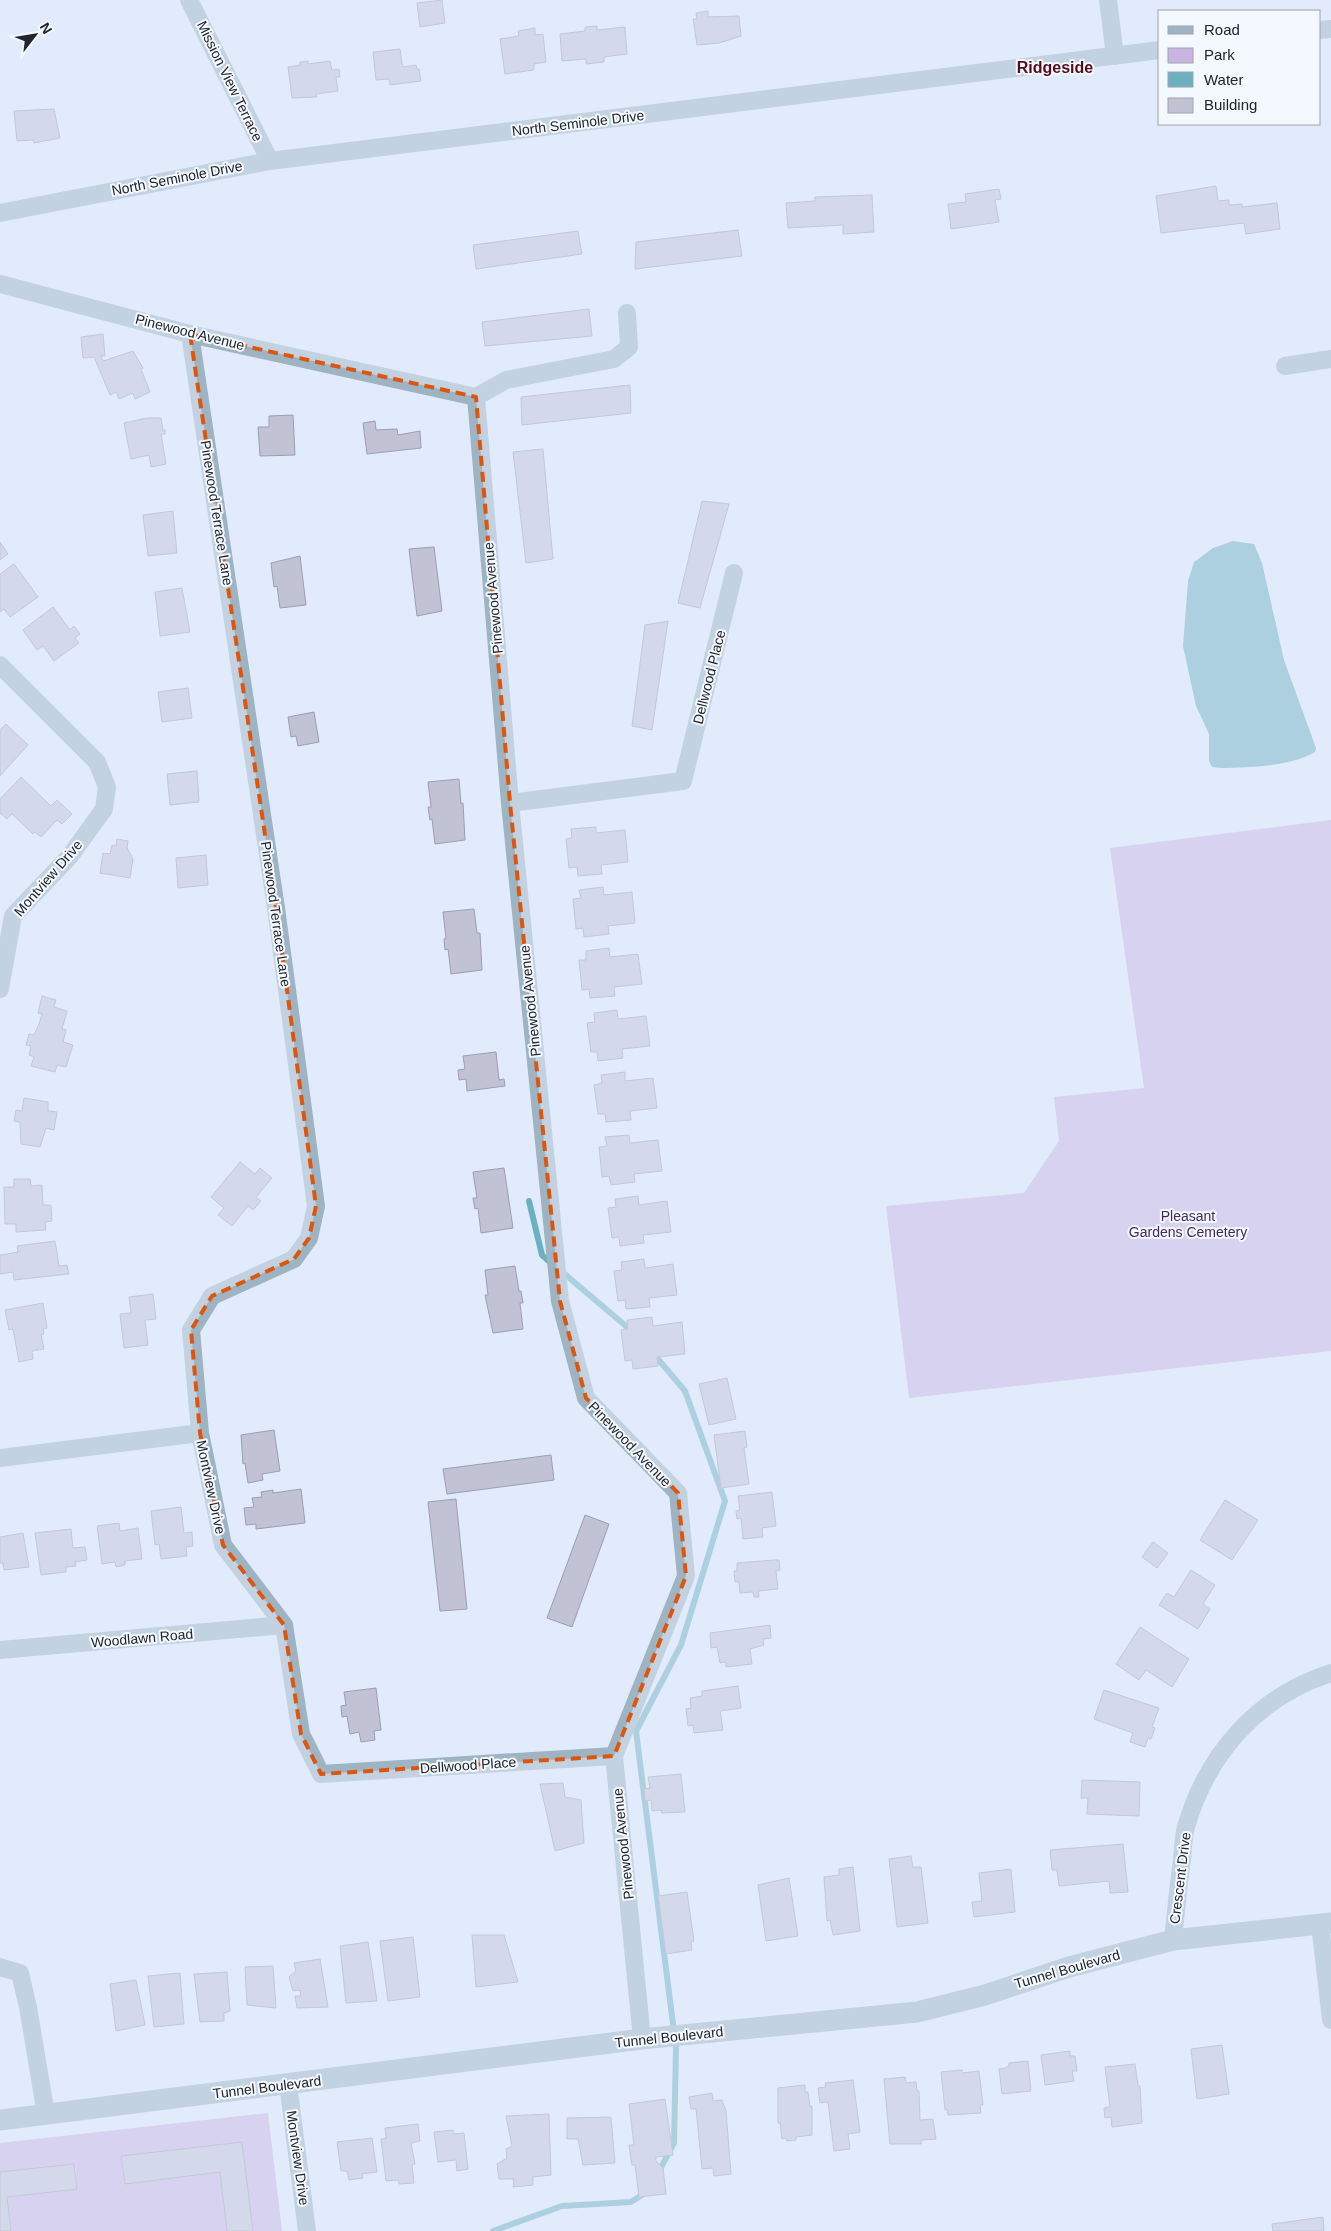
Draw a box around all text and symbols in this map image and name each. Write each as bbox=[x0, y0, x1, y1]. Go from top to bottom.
north arrow bbox=[10, 10, 60, 60]
legend bbox=[1158, 10, 1321, 125]
street label: Mission View Terrace bbox=[194, 18, 266, 144]
text: N bbox=[37, 20, 56, 37]
text: Road bbox=[1204, 21, 1240, 38]
text: Park bbox=[1204, 46, 1235, 63]
district label: Ridgeside bbox=[1017, 59, 1093, 76]
text: Water bbox=[1204, 71, 1243, 88]
text: Building bbox=[1204, 96, 1257, 113]
street label: North Seminole Drive bbox=[511, 107, 645, 139]
street label: North Seminole Drive bbox=[110, 157, 244, 199]
street label: Pinewood Avenue bbox=[134, 311, 246, 353]
street label: Pinewood Terrace Lane bbox=[198, 439, 236, 587]
street label: Pinewood Avenue bbox=[480, 541, 506, 654]
street label: Dellwood Place bbox=[690, 628, 728, 726]
street label: Montview Drive bbox=[11, 836, 86, 919]
street label: Pinewood Terrace Lane bbox=[258, 840, 294, 988]
street label: Pinewood Avenue bbox=[516, 944, 544, 1057]
park label: Pleasant Gardens Cemetery bbox=[1129, 1208, 1247, 1240]
street label: Pinewood Avenue bbox=[585, 1398, 675, 1490]
street label: Montview Drive bbox=[193, 1439, 229, 1536]
street label: Woodlawn Road bbox=[90, 1626, 194, 1650]
street label: Dellwood Place bbox=[419, 1754, 517, 1776]
street label: Pinewood Avenue bbox=[609, 1787, 637, 1900]
street label: Crescent Drive bbox=[1166, 1831, 1194, 1925]
street label: Tunnel Boulevard bbox=[1012, 1946, 1122, 1992]
street label: Tunnel Boulevard bbox=[614, 2023, 724, 2051]
street label: Tunnel Boulevard bbox=[212, 2072, 322, 2102]
street label: Montview Drive bbox=[283, 2110, 313, 2207]

